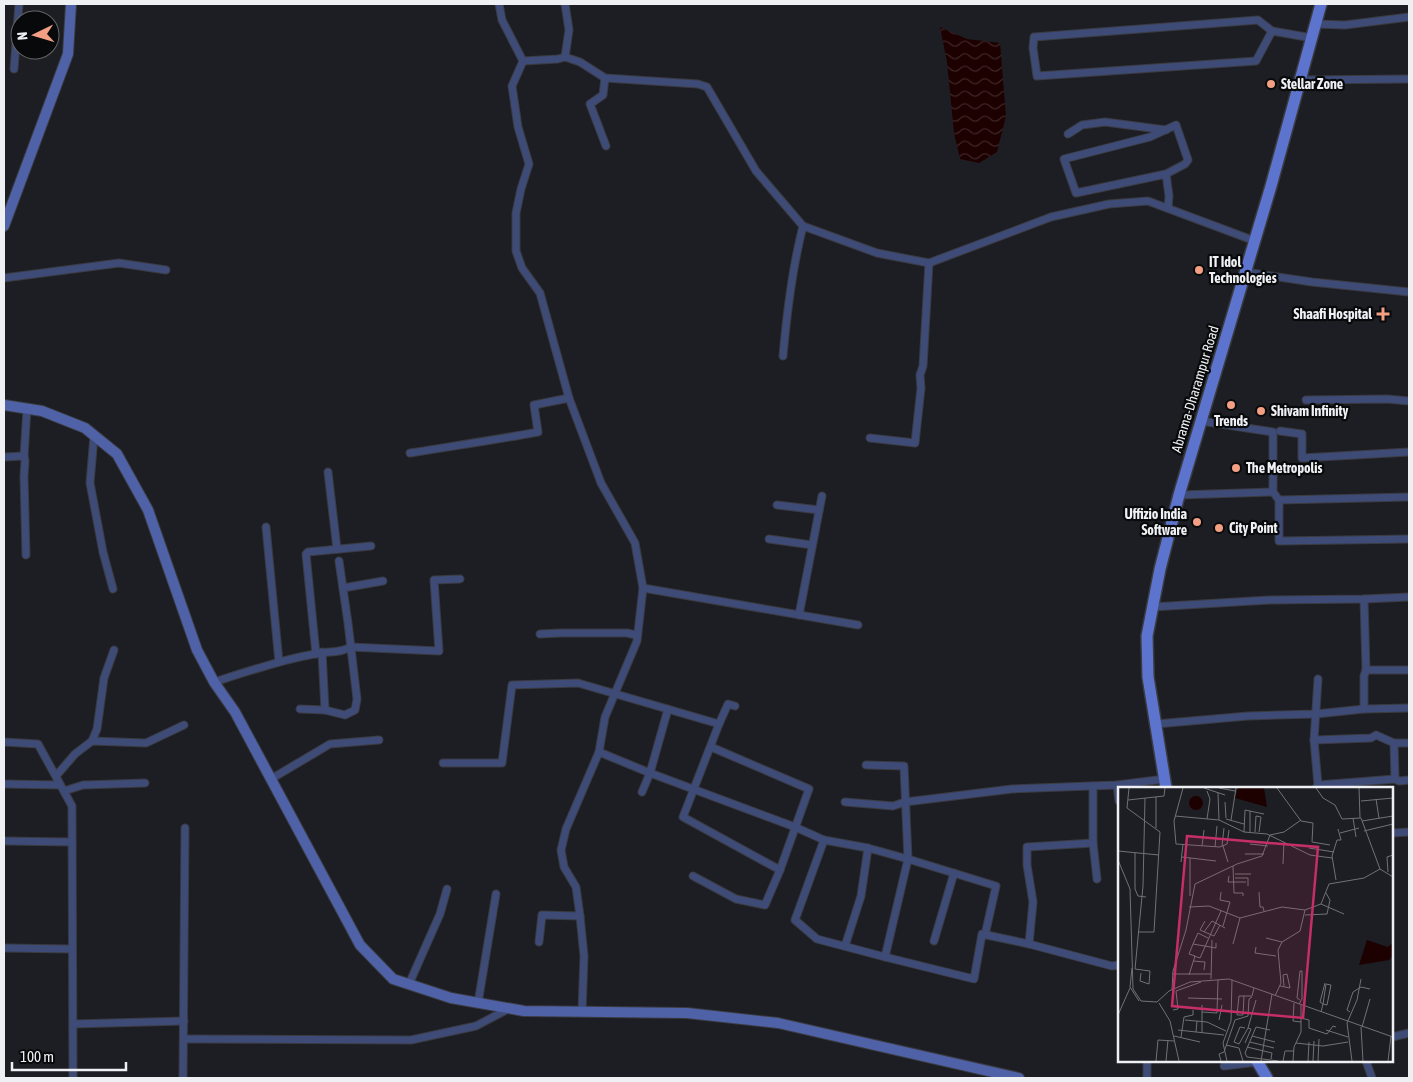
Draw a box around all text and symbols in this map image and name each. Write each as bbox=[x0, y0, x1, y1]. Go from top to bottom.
north arrow bbox=[10, 10, 60, 60]
text: N bbox=[14, 31, 30, 41]
place label: Stellar Zone bbox=[1281, 76, 1343, 92]
marker: Stellar Zone bbox=[1265, 78, 1277, 90]
place label: IT Idol Technologies bbox=[1209, 254, 1277, 286]
marker: IT Idol Technologies bbox=[1193, 264, 1205, 276]
place label: Shaafi Hospital bbox=[1294, 306, 1372, 322]
marker: Shaafi Hospital bbox=[1376, 307, 1390, 321]
street label: Abrama-Dharampur Road bbox=[1168, 324, 1222, 454]
marker: Trends bbox=[1225, 399, 1237, 411]
place label: Shivam Infinity bbox=[1271, 403, 1349, 419]
marker: Shivam Infinity bbox=[1255, 405, 1267, 417]
place label: Trends bbox=[1214, 413, 1248, 429]
place label: The Metropolis bbox=[1246, 460, 1323, 476]
marker: The Metropolis bbox=[1230, 462, 1242, 474]
place label: Uffizio India Software bbox=[1124, 506, 1187, 538]
marker: Uffizio India Software bbox=[1191, 516, 1203, 528]
place label: City Point bbox=[1229, 520, 1278, 536]
marker: City Point bbox=[1213, 522, 1225, 534]
inset map bbox=[1118, 787, 1393, 1062]
scale bar bbox=[12, 1040, 126, 1072]
text: 100 m bbox=[20, 1048, 54, 1065]

